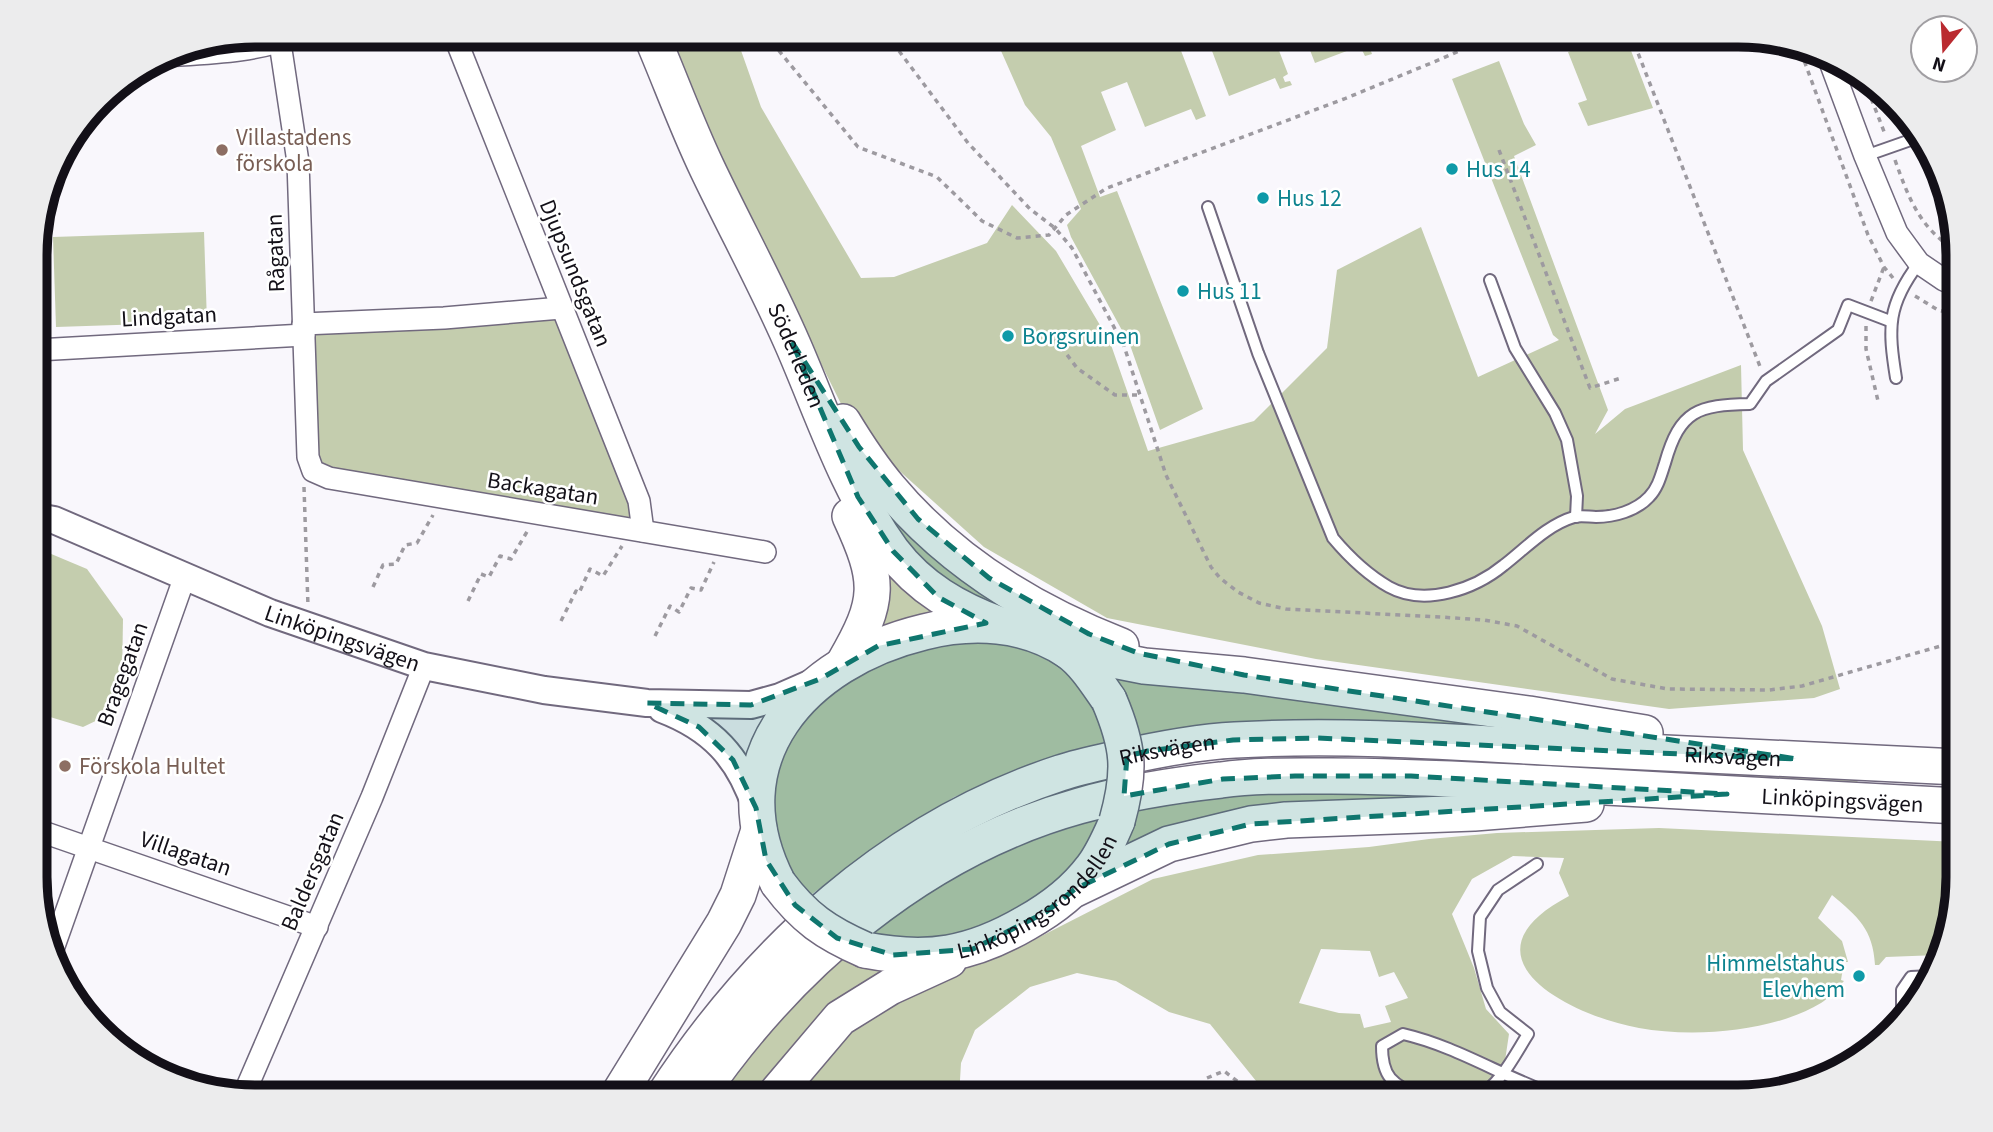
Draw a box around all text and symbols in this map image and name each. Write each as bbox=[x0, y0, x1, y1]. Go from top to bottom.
north arrow bbox=[1909, 14, 1979, 84]
text: N bbox=[1929, 49, 1949, 79]
place label: Villastadens förskola bbox=[236, 121, 351, 180]
marker: Villastadens förskola bbox=[214, 142, 230, 158]
place label: Hus 14 bbox=[1466, 153, 1531, 186]
marker: Hus 14 bbox=[1444, 161, 1460, 177]
place label: Hus 12 bbox=[1277, 182, 1342, 215]
marker: Hus 12 bbox=[1255, 190, 1271, 206]
street label: Djupsundsgatan bbox=[531, 195, 620, 352]
street label: Rågatan bbox=[258, 213, 293, 293]
place label: Hus 11 bbox=[1197, 275, 1262, 308]
marker: Hus 11 bbox=[1175, 283, 1191, 299]
street label: Lindgatan bbox=[120, 298, 218, 335]
street label: Söderleden bbox=[759, 298, 833, 413]
place label: Borgsruinen bbox=[1022, 320, 1140, 353]
marker: Borgsruinen bbox=[1000, 328, 1016, 344]
street label: Backagatan bbox=[485, 463, 601, 514]
street label: Linköpingsvägen bbox=[260, 596, 424, 680]
street label: Bragegatan bbox=[88, 617, 157, 731]
street label: Riksvägen bbox=[1116, 726, 1217, 775]
street label: Riksvägen bbox=[1683, 738, 1782, 775]
place label: Förskola Hultet bbox=[79, 750, 226, 783]
marker: Förskola Hultet bbox=[57, 758, 73, 774]
street label: Linköpingsvägen bbox=[1761, 780, 1924, 821]
street label: Baldersgatan bbox=[273, 806, 352, 936]
street label: Villagatan bbox=[136, 822, 236, 885]
street label: Linköpingsrondellen bbox=[953, 829, 1126, 968]
place label: Himmelstahus Elevhem bbox=[1706, 947, 1845, 1006]
marker: Himmelstahus Elevhem bbox=[1851, 968, 1867, 984]

